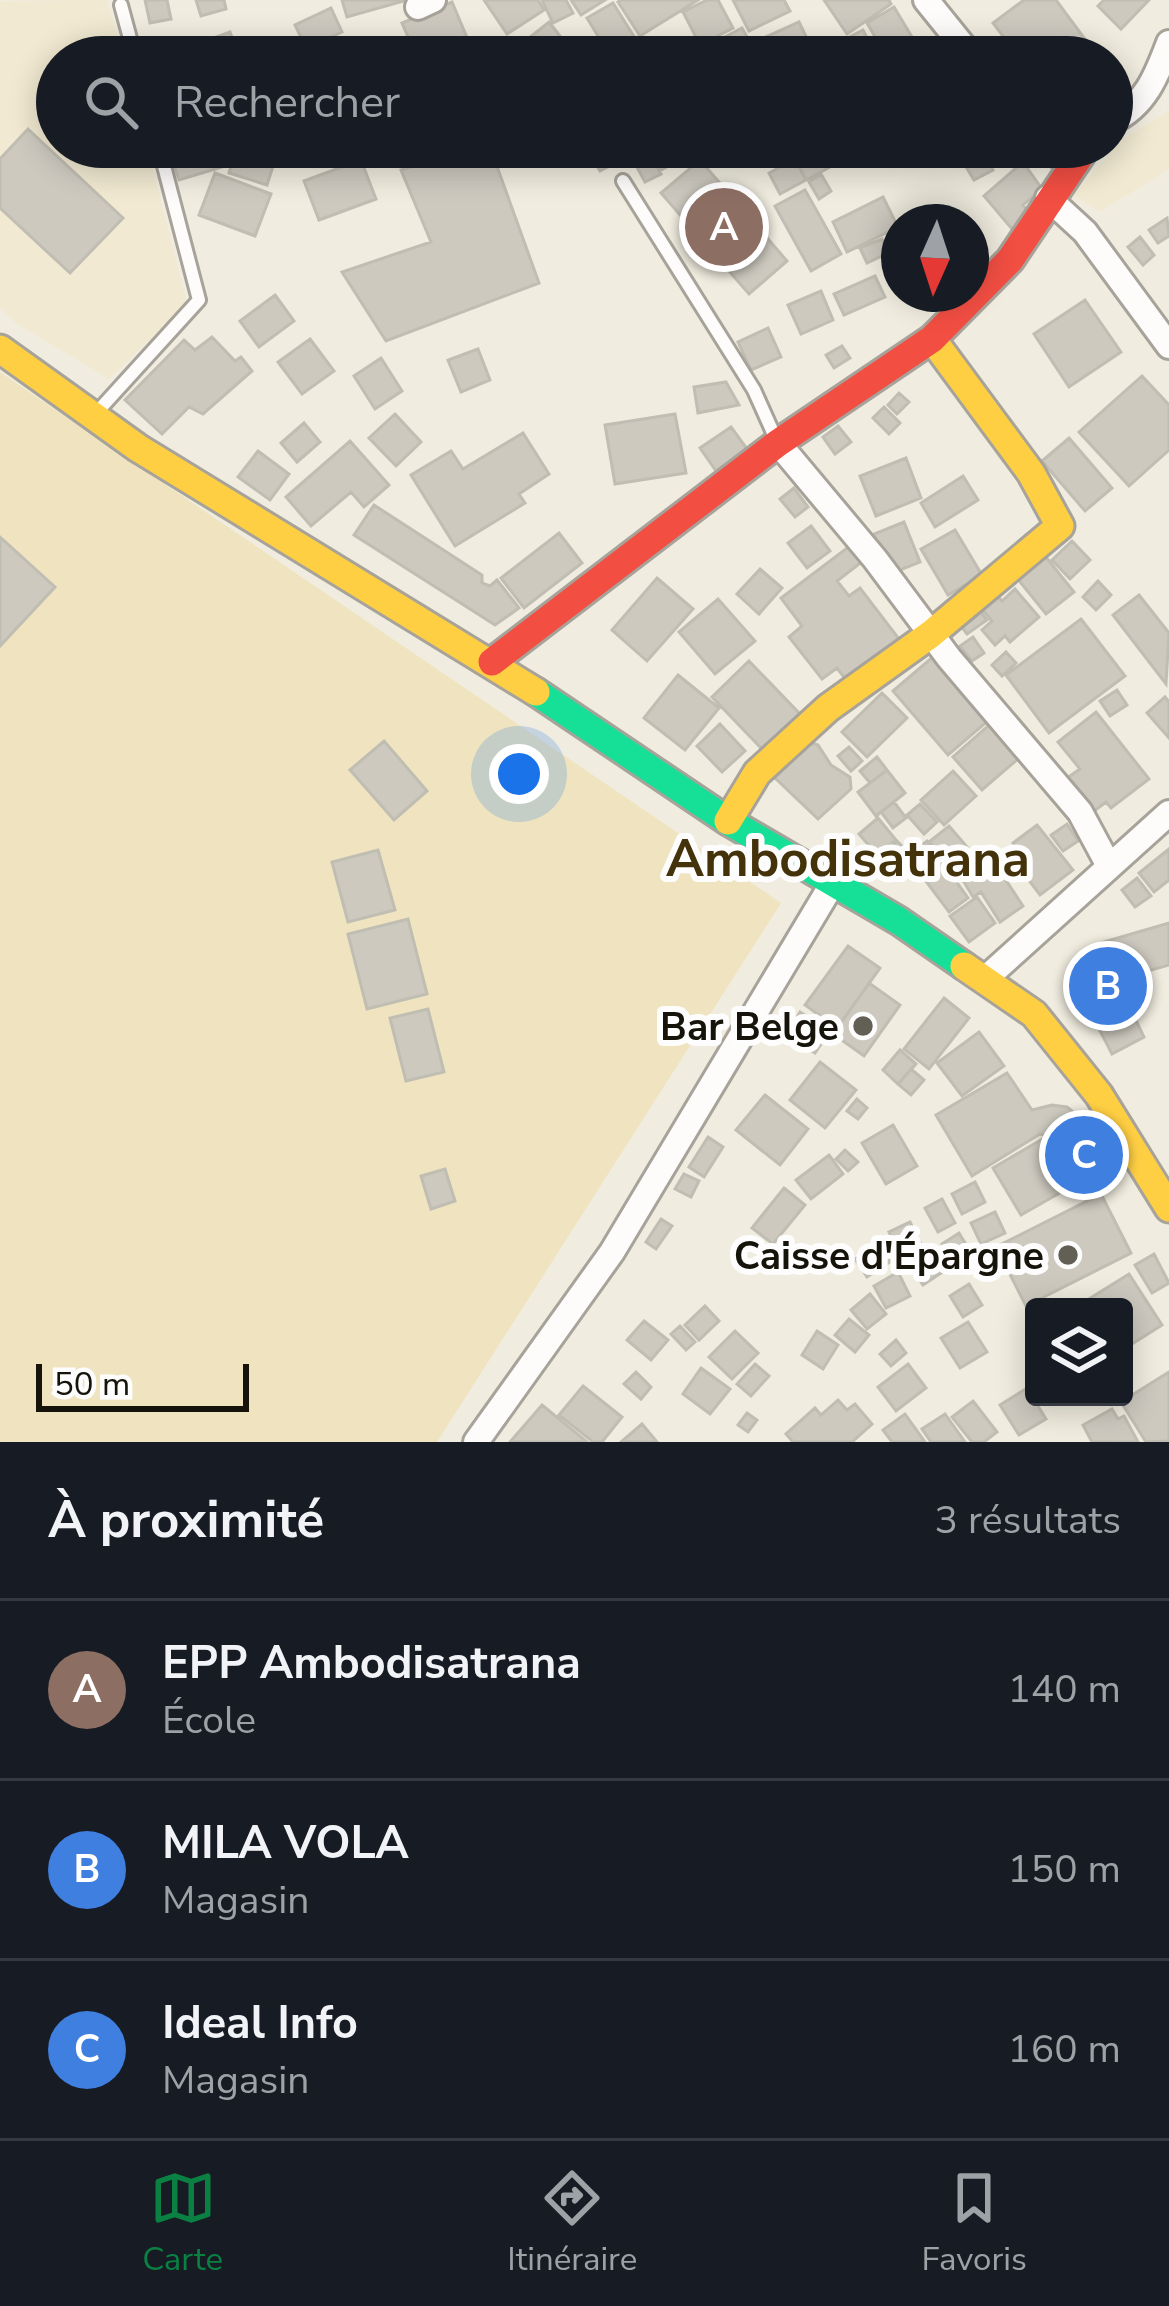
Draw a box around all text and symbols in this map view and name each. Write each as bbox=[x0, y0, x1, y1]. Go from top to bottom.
search box bbox=[36, 36, 1133, 168]
icon: search bbox=[78, 69, 144, 135]
text: Rechercher bbox=[174, 72, 400, 133]
pin: A bbox=[685, 182, 763, 272]
north arrow bbox=[881, 204, 989, 312]
your location bbox=[489, 744, 549, 804]
district label: Ambodisatrana bbox=[666, 824, 1030, 894]
pin: B bbox=[1069, 941, 1147, 1031]
place label: Bar Belge bbox=[660, 1001, 839, 1054]
marker: Bar Belge bbox=[850, 1013, 876, 1039]
pin: C bbox=[1045, 1110, 1123, 1200]
place label: Caisse d'Épargne bbox=[734, 1230, 1044, 1283]
marker: Caisse d'Épargne bbox=[1055, 1242, 1081, 1268]
map controls bbox=[1025, 1298, 1133, 1406]
button: layers bbox=[1025, 1298, 1133, 1406]
scale bar bbox=[36, 1358, 249, 1411]
text: 50 m bbox=[54, 1362, 130, 1407]
text: À proximité bbox=[48, 1485, 324, 1555]
text: 3 résultats bbox=[935, 1494, 1121, 1547]
text: EPP Ambodisatrana bbox=[162, 1633, 581, 1694]
text: A bbox=[72, 1663, 102, 1716]
text: 140 m bbox=[1007, 1663, 1121, 1716]
text: École bbox=[162, 1694, 256, 1747]
text: MILA VOLA bbox=[162, 1813, 409, 1874]
text: B bbox=[74, 1843, 100, 1896]
text: 150 m bbox=[1007, 1843, 1121, 1896]
text: Magasin bbox=[162, 1874, 310, 1927]
text: Ideal Info bbox=[162, 1993, 358, 2054]
text: C bbox=[74, 2023, 100, 2076]
text: 160 m bbox=[1007, 2023, 1121, 2076]
text: Magasin bbox=[162, 2054, 310, 2107]
tab: Carte bbox=[142, 2165, 223, 2282]
tab: Itinéraire bbox=[507, 2165, 637, 2282]
tab: Favoris bbox=[922, 2165, 1027, 2282]

